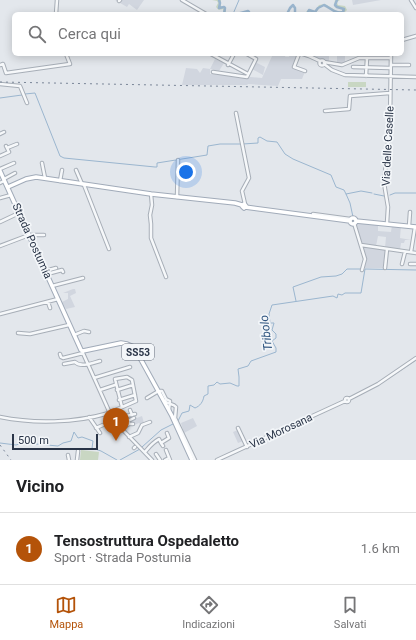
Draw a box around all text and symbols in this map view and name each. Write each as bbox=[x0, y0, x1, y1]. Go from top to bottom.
search box bbox=[12, 12, 404, 56]
icon: search bbox=[26, 23, 48, 45]
text: Cerca qui bbox=[58, 25, 121, 43]
street label: Via delle Caselle bbox=[379, 105, 397, 186]
your location bbox=[176, 162, 196, 182]
street label: Strada Postumia bbox=[10, 201, 54, 281]
water label: Tribolo bbox=[257, 314, 275, 352]
road number: SS53 bbox=[122, 344, 154, 360]
pin: 1 bbox=[103, 408, 129, 441]
street label: Via Morosana bbox=[247, 411, 315, 451]
scale bar bbox=[12, 432, 98, 451]
text: 500 m bbox=[18, 434, 49, 447]
text: Vicino bbox=[16, 476, 64, 496]
text: Tensostruttura Ospedaletto bbox=[54, 532, 239, 550]
text: 1 bbox=[25, 541, 33, 556]
text: 1.6 km bbox=[361, 541, 400, 556]
text: Sport · Strada Postumia bbox=[54, 550, 191, 565]
tab: Mappa bbox=[49, 594, 83, 631]
tab: Indicazioni bbox=[182, 594, 235, 631]
tab: Salvati bbox=[334, 594, 367, 631]

